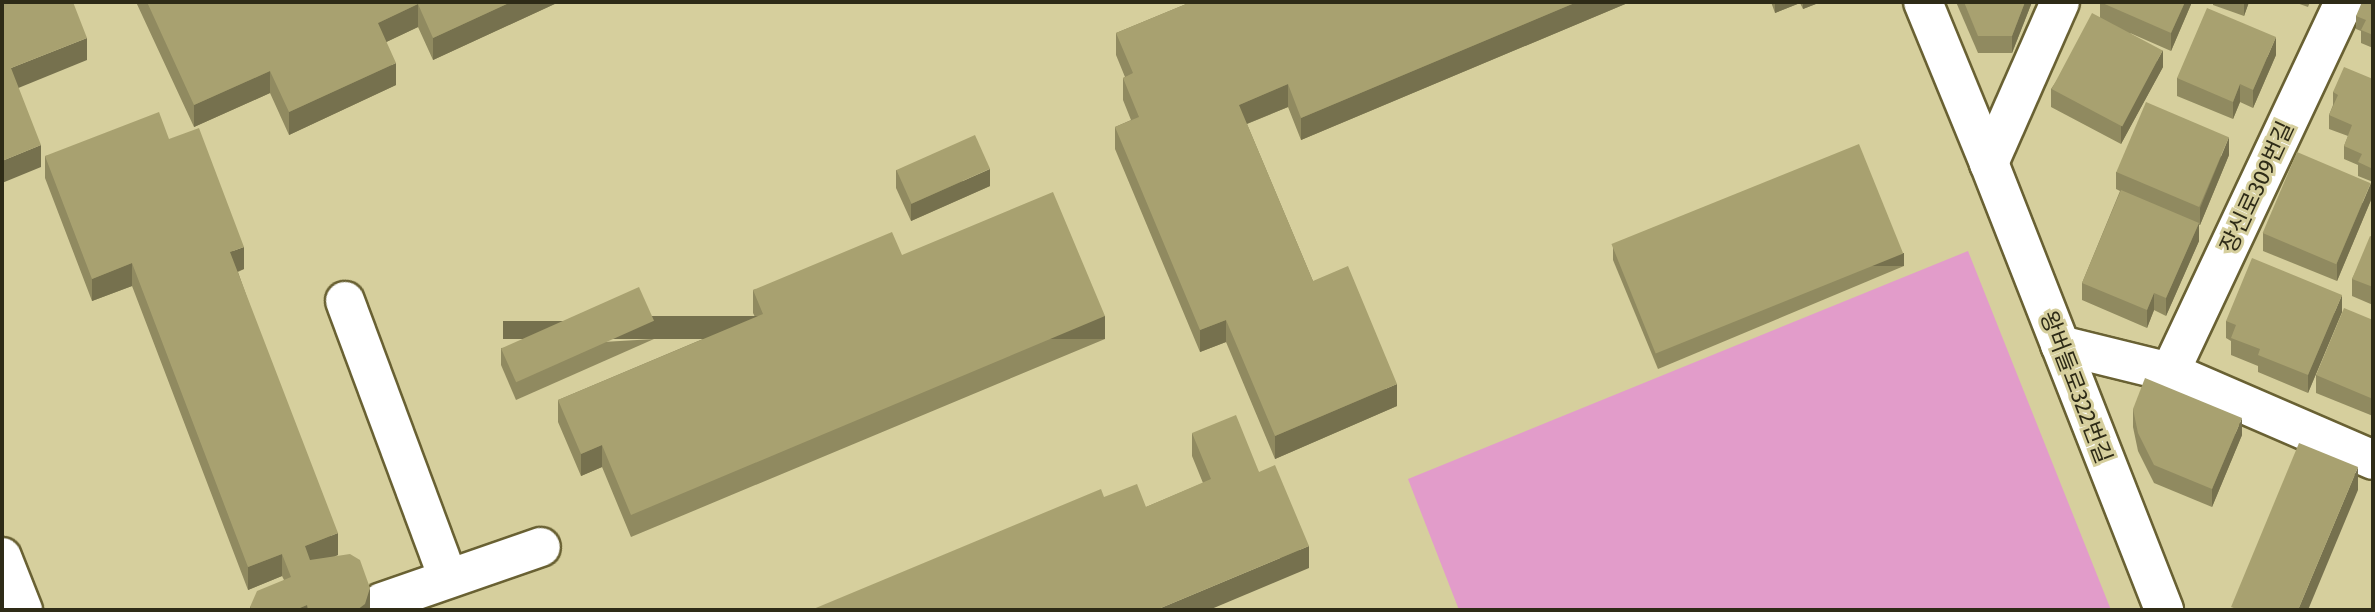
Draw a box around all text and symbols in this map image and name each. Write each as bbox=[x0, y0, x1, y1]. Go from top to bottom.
street label: 장신로309번길 bbox=[2214, 117, 2300, 257]
street label: 왕버들로322번길 bbox=[2034, 307, 2118, 467]

